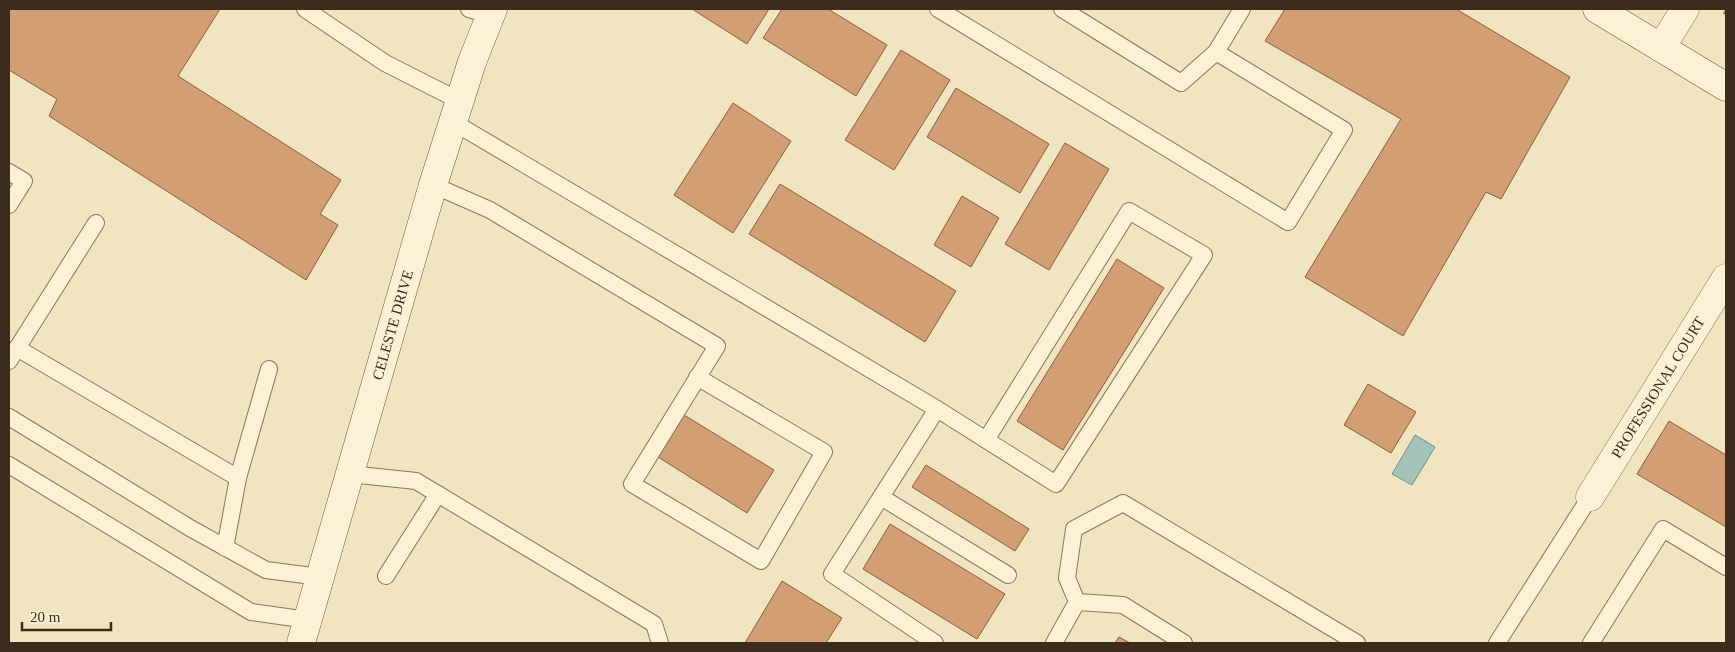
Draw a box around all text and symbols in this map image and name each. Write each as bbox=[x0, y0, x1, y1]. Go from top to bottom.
street label: CELESTE DRIVE bbox=[369, 268, 416, 382]
street label: PROFESSIONAL COURT bbox=[1608, 314, 1708, 461]
scale bar bbox=[22, 600, 111, 632]
text: 20 m bbox=[30, 609, 61, 625]

